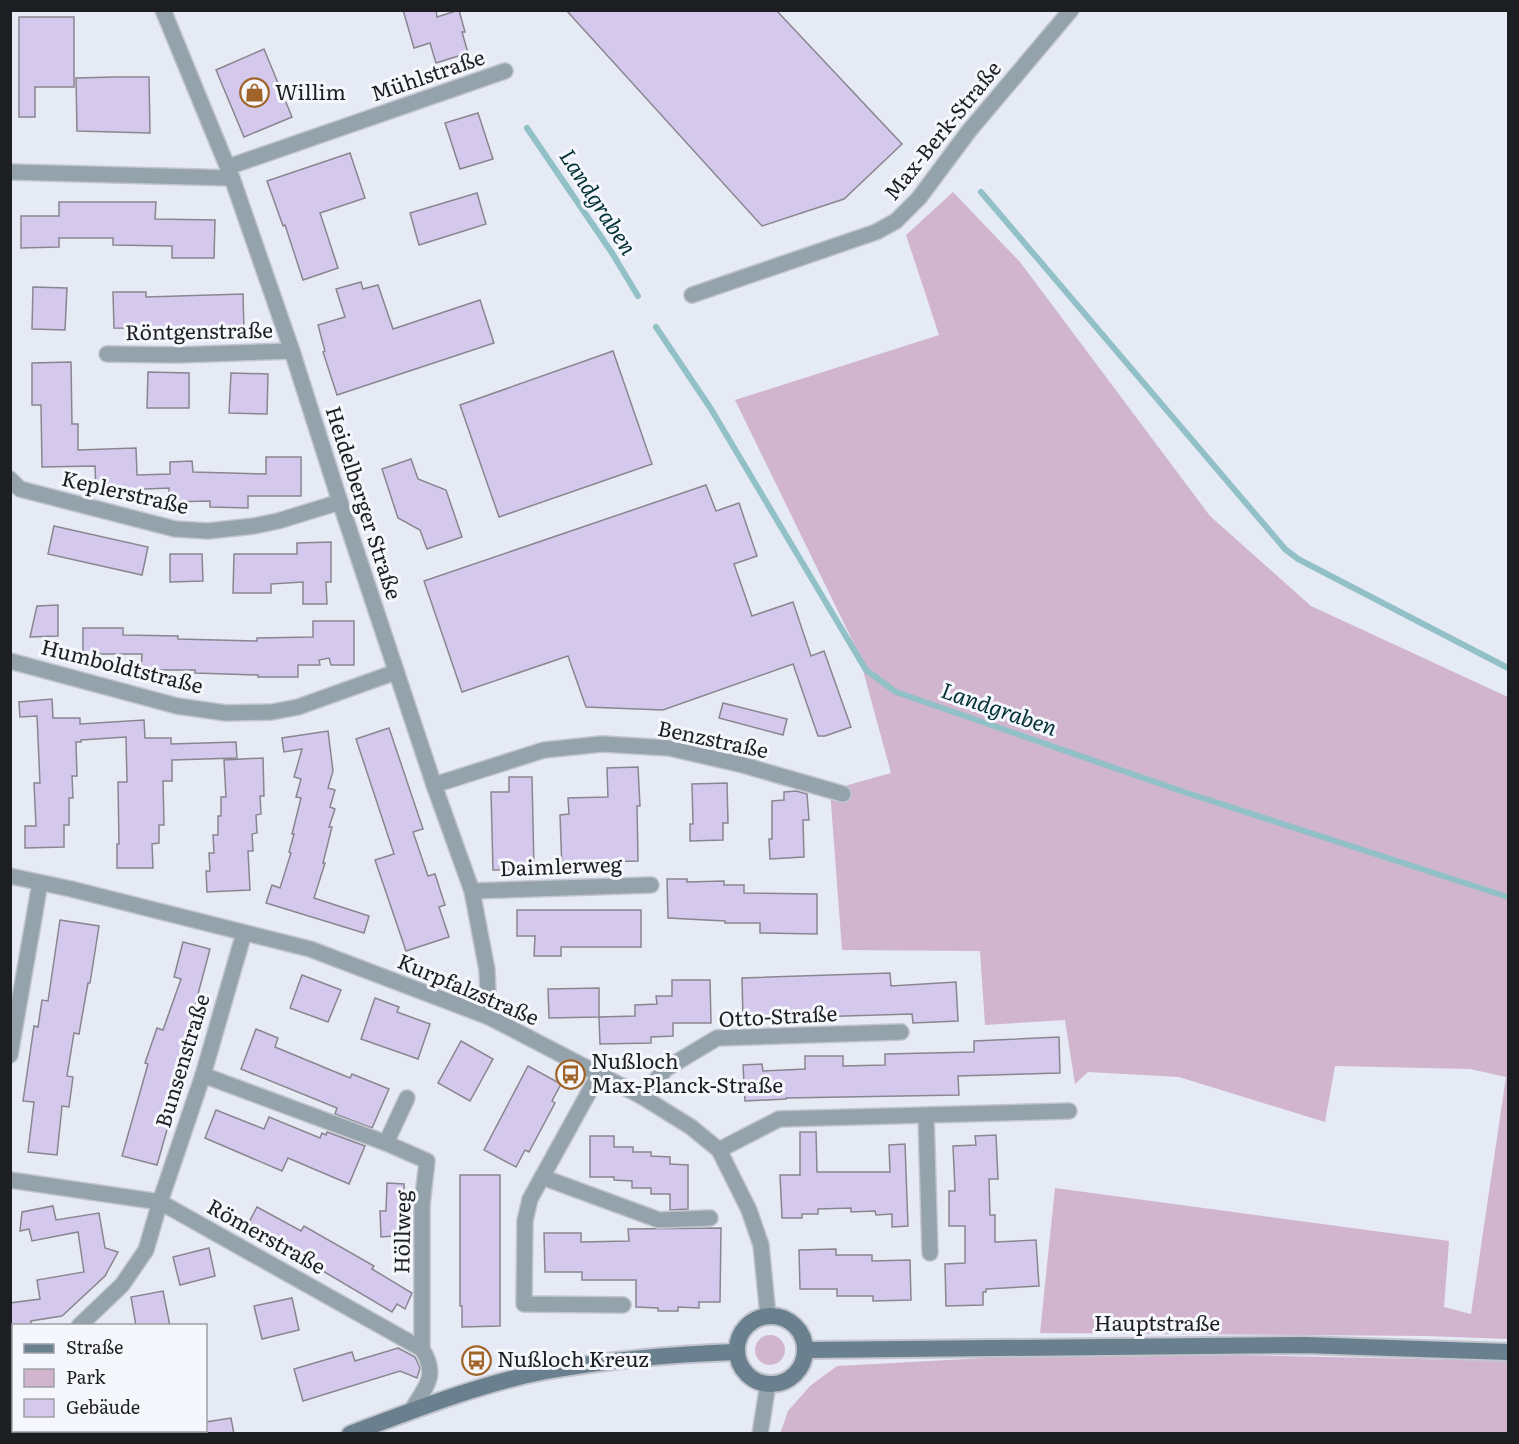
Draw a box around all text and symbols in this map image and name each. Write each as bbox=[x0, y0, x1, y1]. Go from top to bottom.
street label: Mühlstraße bbox=[366, 40, 488, 108]
street label: Max-Berk-Straße bbox=[875, 53, 1007, 206]
place label: Willim bbox=[275, 75, 346, 106]
shop icon: Willim bbox=[238, 77, 270, 109]
water label: Landgraben bbox=[553, 142, 646, 261]
street label: Röntgenstraße bbox=[125, 313, 273, 346]
street label: Heidelberger Straße bbox=[319, 401, 411, 603]
street label: Keplerstraße bbox=[59, 461, 192, 520]
street label: Humboldtstraße bbox=[38, 629, 207, 700]
water label: Landgraben bbox=[937, 672, 1062, 743]
street label: Benzstraße bbox=[655, 711, 772, 764]
street label: Daimlerweg bbox=[499, 847, 623, 882]
street label: Kurpfalzstraße bbox=[393, 944, 545, 1032]
street label: Bunsenstraße bbox=[146, 989, 216, 1131]
street label: Otto-Straße bbox=[718, 996, 838, 1033]
place label: Nußloch Max-Planck-Straße bbox=[591, 1044, 783, 1099]
bus stop icon: Nußloch Max-Planck-Straße bbox=[554, 1058, 586, 1090]
street label: Römerstraße bbox=[202, 1189, 332, 1280]
street label: Höllweg bbox=[384, 1190, 417, 1274]
street label: Hauptstraße bbox=[1094, 1306, 1220, 1337]
legend bbox=[12, 1324, 207, 1432]
text: Straße bbox=[66, 1333, 123, 1360]
place label: Nußloch Kreuz bbox=[497, 1342, 649, 1373]
bus stop icon: Nußloch Kreuz bbox=[460, 1344, 492, 1376]
text: Park bbox=[66, 1363, 107, 1390]
text: Gebäude bbox=[66, 1393, 140, 1420]

